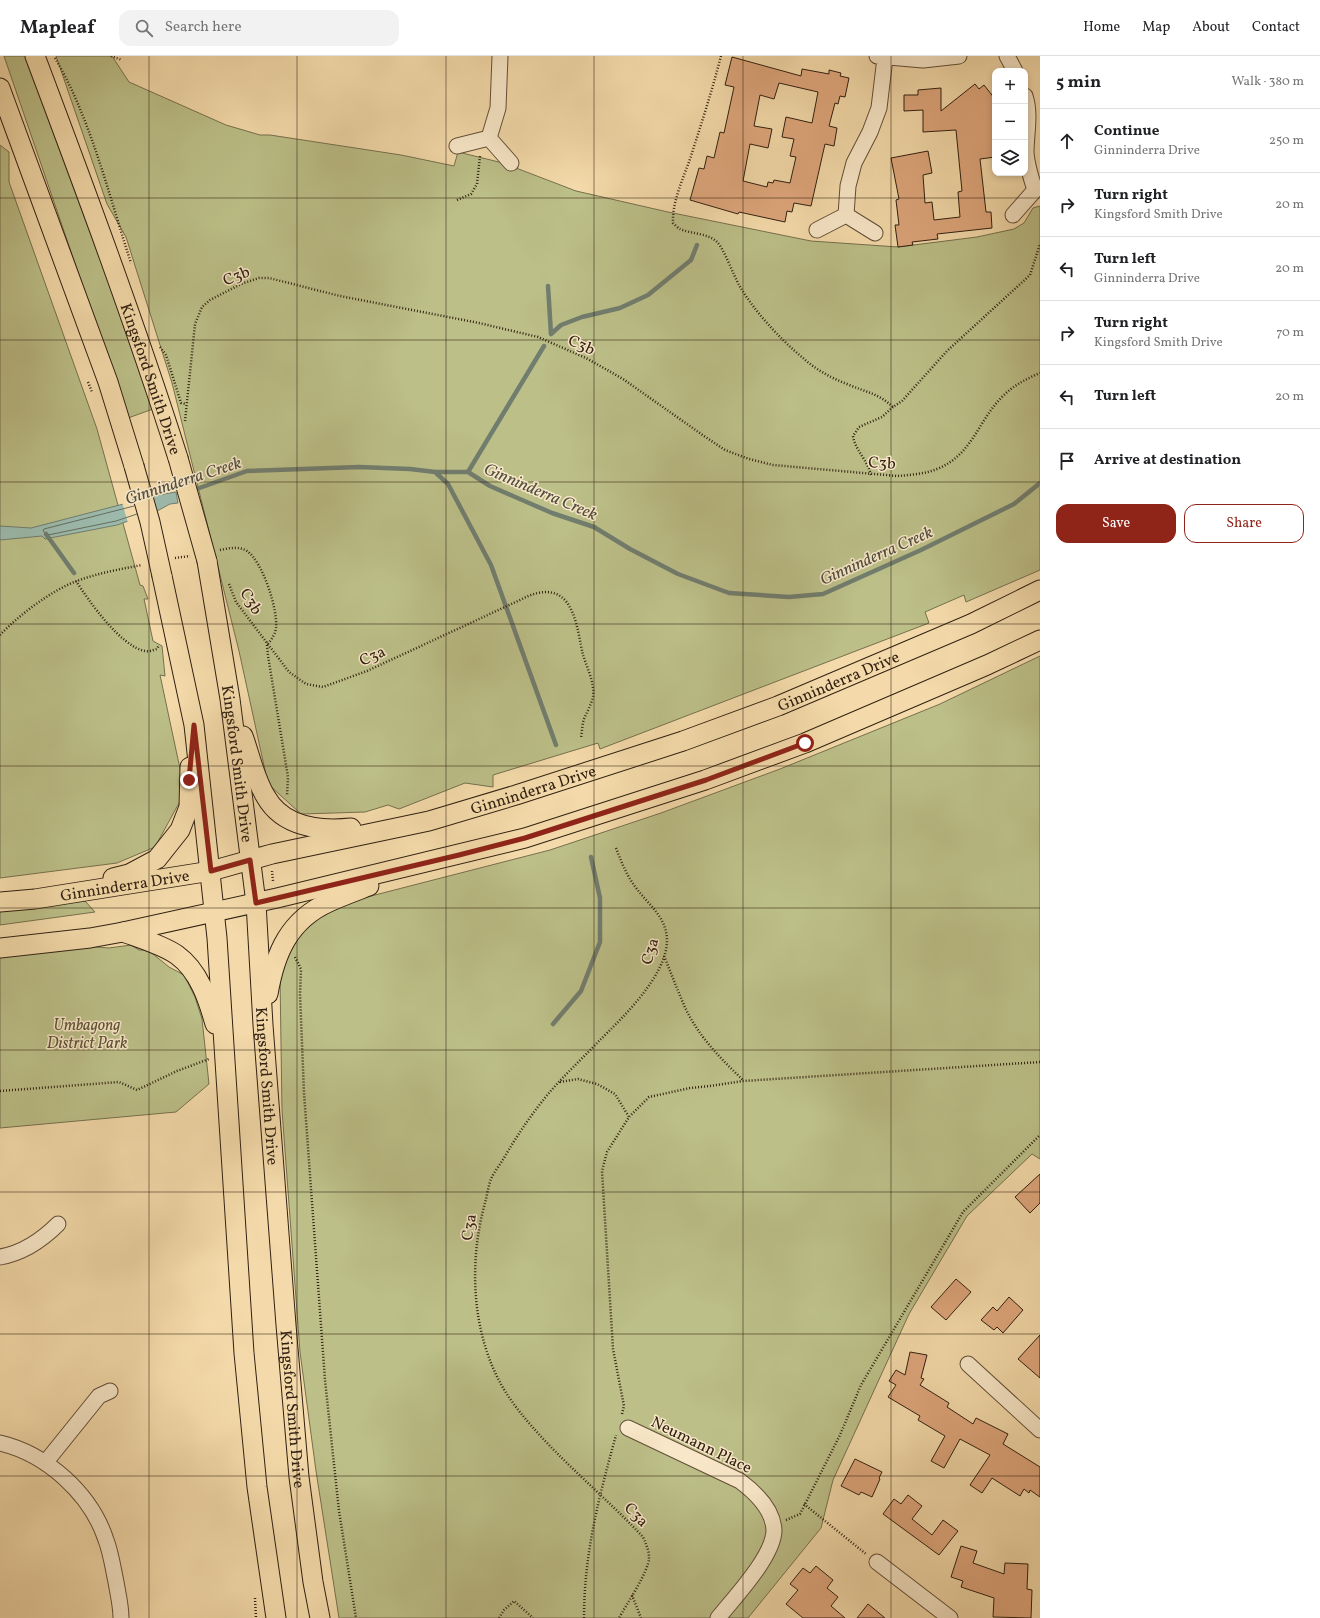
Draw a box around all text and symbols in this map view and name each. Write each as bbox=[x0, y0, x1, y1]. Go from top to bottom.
search box bbox=[119, 10, 399, 46]
text: Mapleaf bbox=[20, 15, 95, 41]
icon: search bbox=[133, 17, 155, 39]
text: Search here bbox=[165, 17, 242, 38]
text: Home bbox=[1083, 18, 1120, 37]
text: Map bbox=[1142, 18, 1170, 37]
text: About bbox=[1192, 18, 1230, 37]
text: Contact bbox=[1252, 18, 1300, 37]
map controls bbox=[992, 68, 1028, 176]
button: + bbox=[992, 68, 1028, 104]
text: 5 min bbox=[1056, 71, 1101, 94]
text: Walk · 380 m bbox=[1231, 73, 1304, 91]
button: − bbox=[992, 104, 1028, 140]
text: Continue bbox=[1094, 121, 1159, 142]
icon: ahead bbox=[1056, 130, 1078, 152]
text: 250 m bbox=[1269, 132, 1304, 150]
button: layers bbox=[992, 140, 1028, 176]
text: Ginninderra Drive bbox=[1094, 142, 1200, 160]
text: Turn right bbox=[1094, 185, 1168, 206]
icon: right bbox=[1056, 194, 1078, 216]
text: 20 m bbox=[1275, 196, 1304, 214]
text: Kingsford Smith Drive bbox=[1094, 206, 1223, 224]
text: Turn left bbox=[1094, 249, 1156, 270]
icon: left bbox=[1056, 258, 1078, 280]
text: 20 m bbox=[1275, 260, 1304, 278]
street label: C3b bbox=[220, 261, 254, 292]
text: Ginninderra Drive bbox=[1094, 270, 1200, 288]
street label: Kingsford Smith Drive bbox=[114, 301, 185, 458]
text: Turn right bbox=[1094, 313, 1168, 334]
icon: right bbox=[1056, 322, 1078, 344]
text: 70 m bbox=[1276, 324, 1304, 342]
street label: C3b bbox=[564, 330, 598, 362]
text: Kingsford Smith Drive bbox=[1094, 334, 1223, 352]
icon: left bbox=[1056, 386, 1078, 408]
text: Turn left bbox=[1094, 386, 1156, 407]
text: 20 m bbox=[1275, 388, 1304, 406]
icon: arrive bbox=[1056, 450, 1078, 472]
text: Arrive at destination bbox=[1094, 450, 1241, 471]
water label: Ginninderra Creek bbox=[122, 452, 245, 511]
street label: C3b bbox=[868, 452, 896, 476]
water label: Ginninderra Creek bbox=[480, 458, 601, 527]
button: Save bbox=[1056, 504, 1176, 543]
button: Share bbox=[1184, 504, 1304, 543]
water label: Ginninderra Creek bbox=[817, 521, 937, 592]
street label: C3b bbox=[234, 585, 267, 620]
street label: C3a bbox=[356, 641, 389, 672]
street label: Ginninderra Drive bbox=[775, 647, 903, 718]
street label: Kingsford Smith Drive bbox=[215, 684, 257, 844]
route start bbox=[796, 734, 814, 752]
street label: Ginninderra Drive bbox=[468, 761, 599, 821]
route end bbox=[180, 771, 198, 789]
street label: Ginninderra Drive bbox=[59, 866, 191, 908]
street label: C3a bbox=[637, 936, 665, 967]
street label: Kingsford Smith Drive bbox=[249, 1006, 283, 1166]
park label: Umbagong District Park bbox=[47, 1015, 128, 1055]
street label: C3a bbox=[457, 1212, 483, 1242]
street label: Kingsford Smith Drive bbox=[273, 1329, 309, 1490]
street label: Neumann Place bbox=[647, 1412, 755, 1480]
street label: C3a bbox=[618, 1498, 653, 1533]

